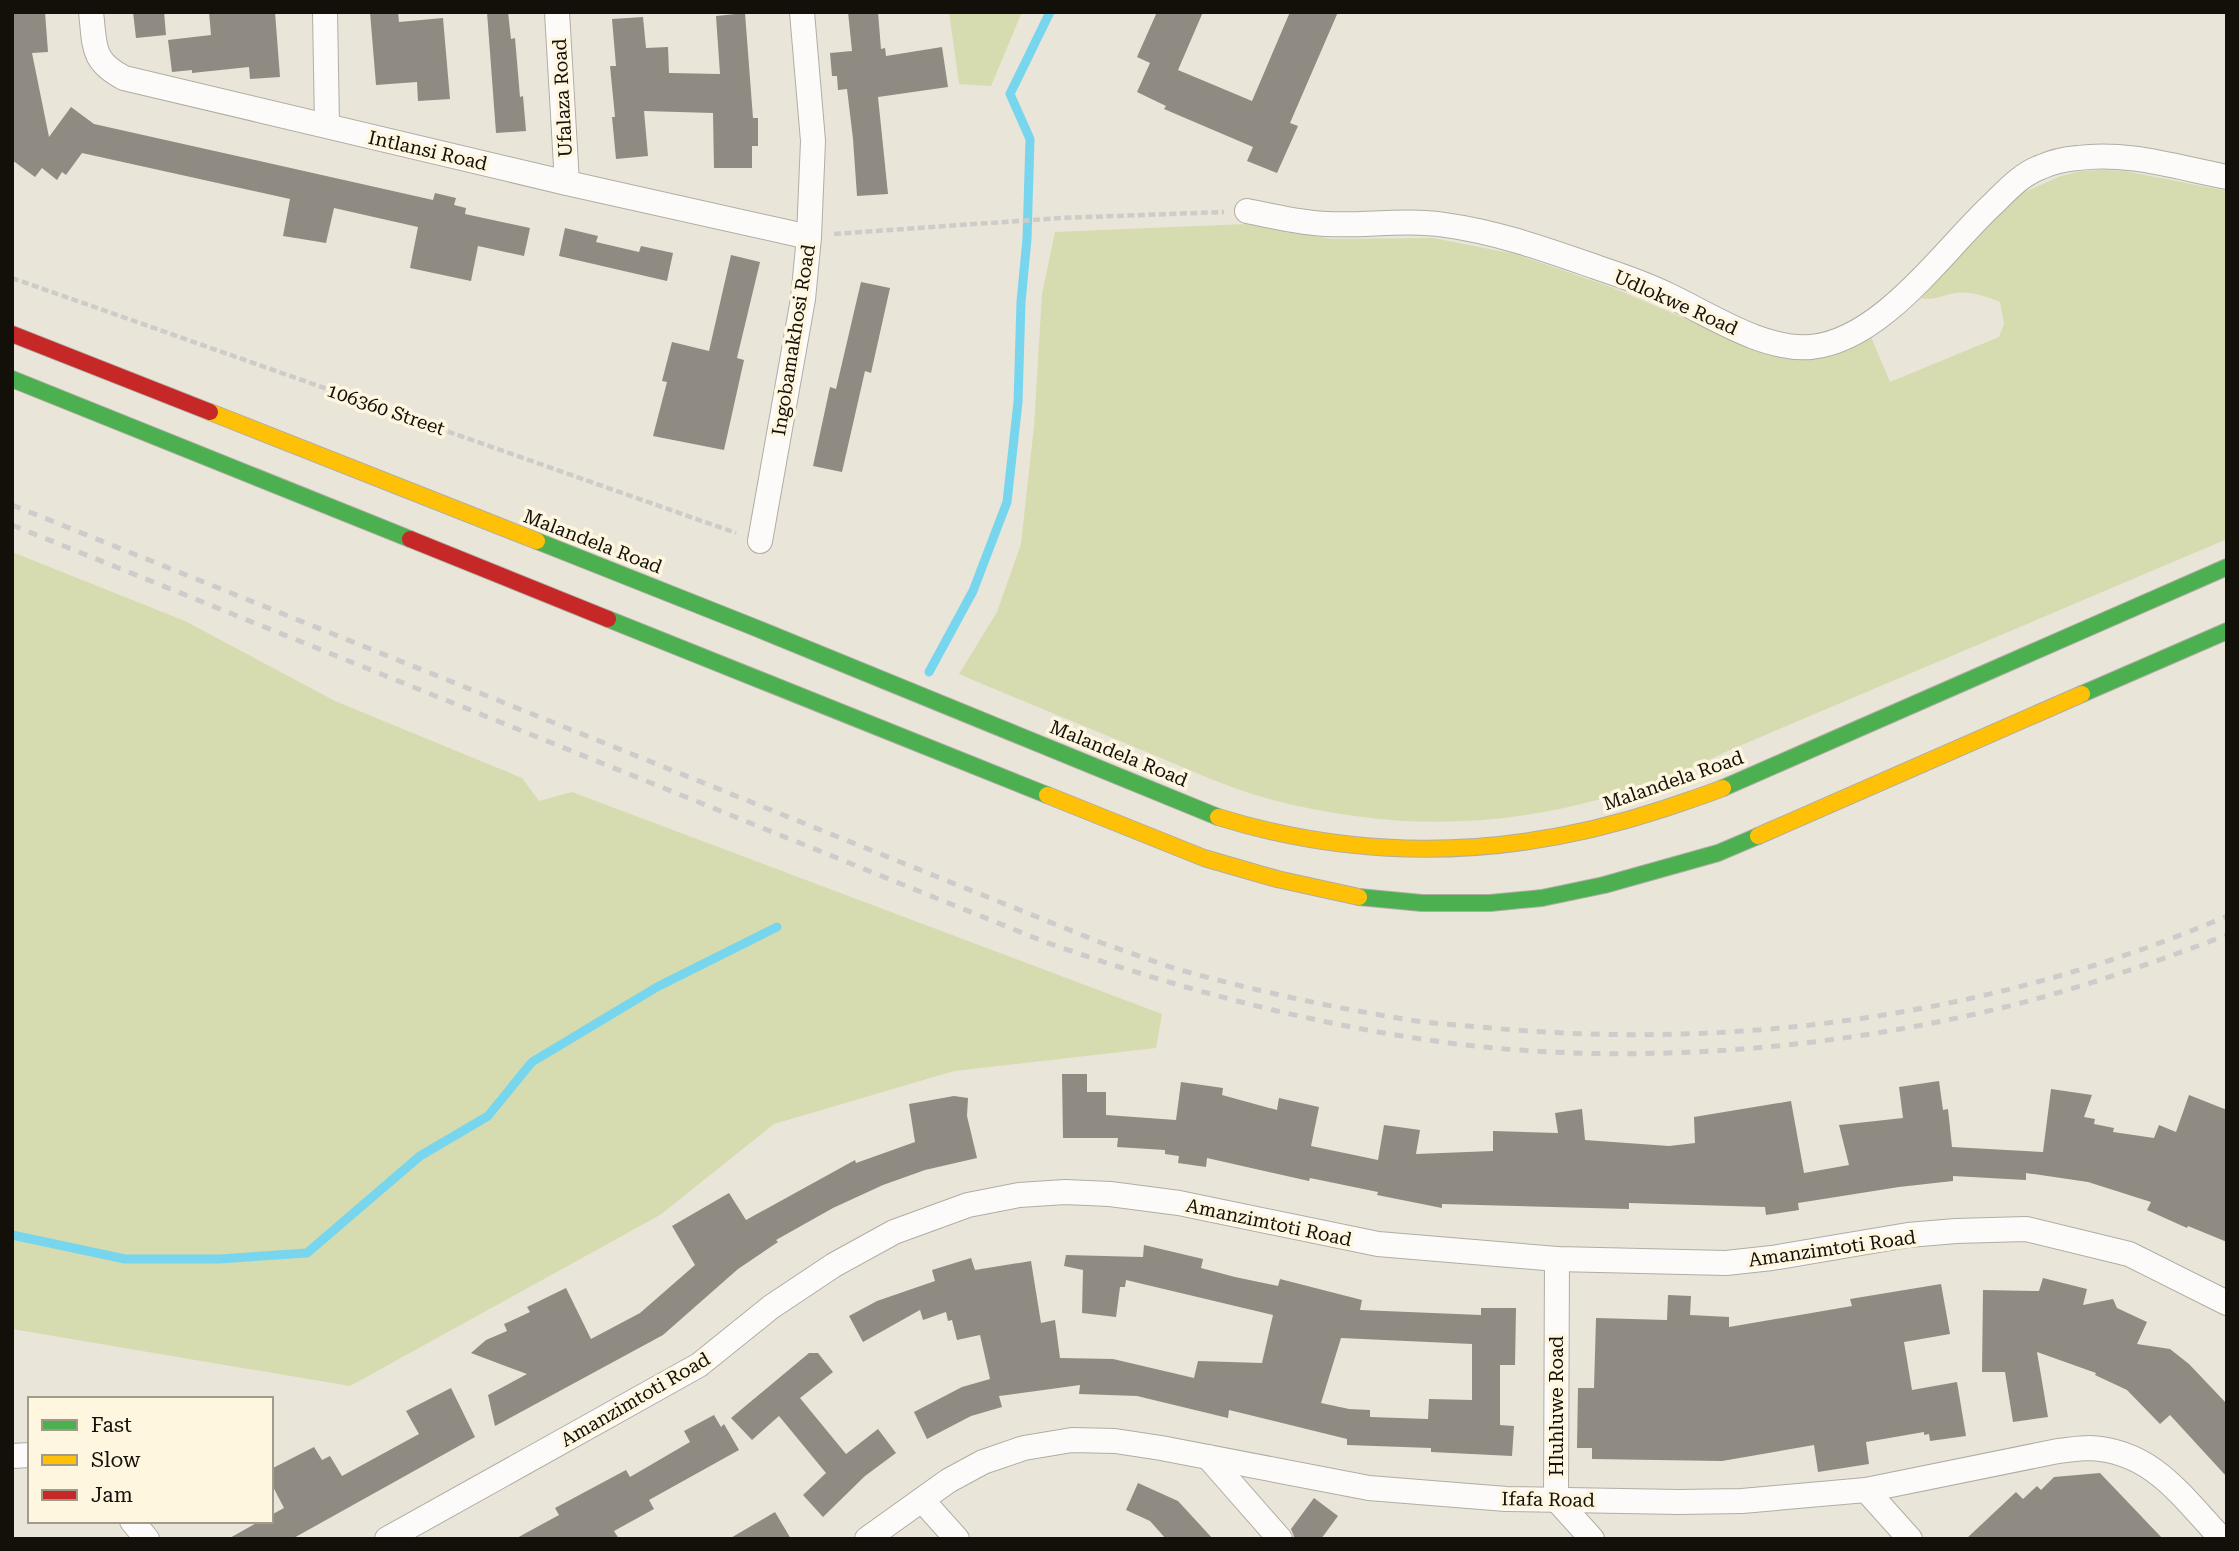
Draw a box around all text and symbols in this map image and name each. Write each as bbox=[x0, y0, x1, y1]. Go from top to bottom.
street label: Ufalaza Road bbox=[548, 38, 577, 158]
street label: Intlansi Road bbox=[366, 126, 490, 175]
street label: Ingobamakhosi Road bbox=[767, 243, 820, 437]
street label: Udlokwe Road bbox=[1610, 265, 1741, 340]
street label: 106360 Street bbox=[324, 379, 448, 440]
street label: Malandela Road bbox=[520, 504, 665, 578]
street label: Malandela Road bbox=[1046, 715, 1191, 792]
street label: Malandela Road bbox=[1600, 746, 1746, 815]
street label: Amanzimtoti Road bbox=[1184, 1194, 1354, 1251]
street label: Amanzimtoti Road bbox=[1747, 1225, 1917, 1272]
street label: Hluhluwe Road bbox=[1545, 1336, 1568, 1476]
street label: Amanzimtoti Road bbox=[556, 1347, 714, 1452]
legend bbox=[28, 1397, 273, 1523]
text: Fast bbox=[91, 1413, 132, 1437]
text: Slow bbox=[91, 1448, 141, 1472]
text: Jam bbox=[91, 1483, 133, 1507]
street label: Ifafa Road bbox=[1501, 1487, 1595, 1512]

